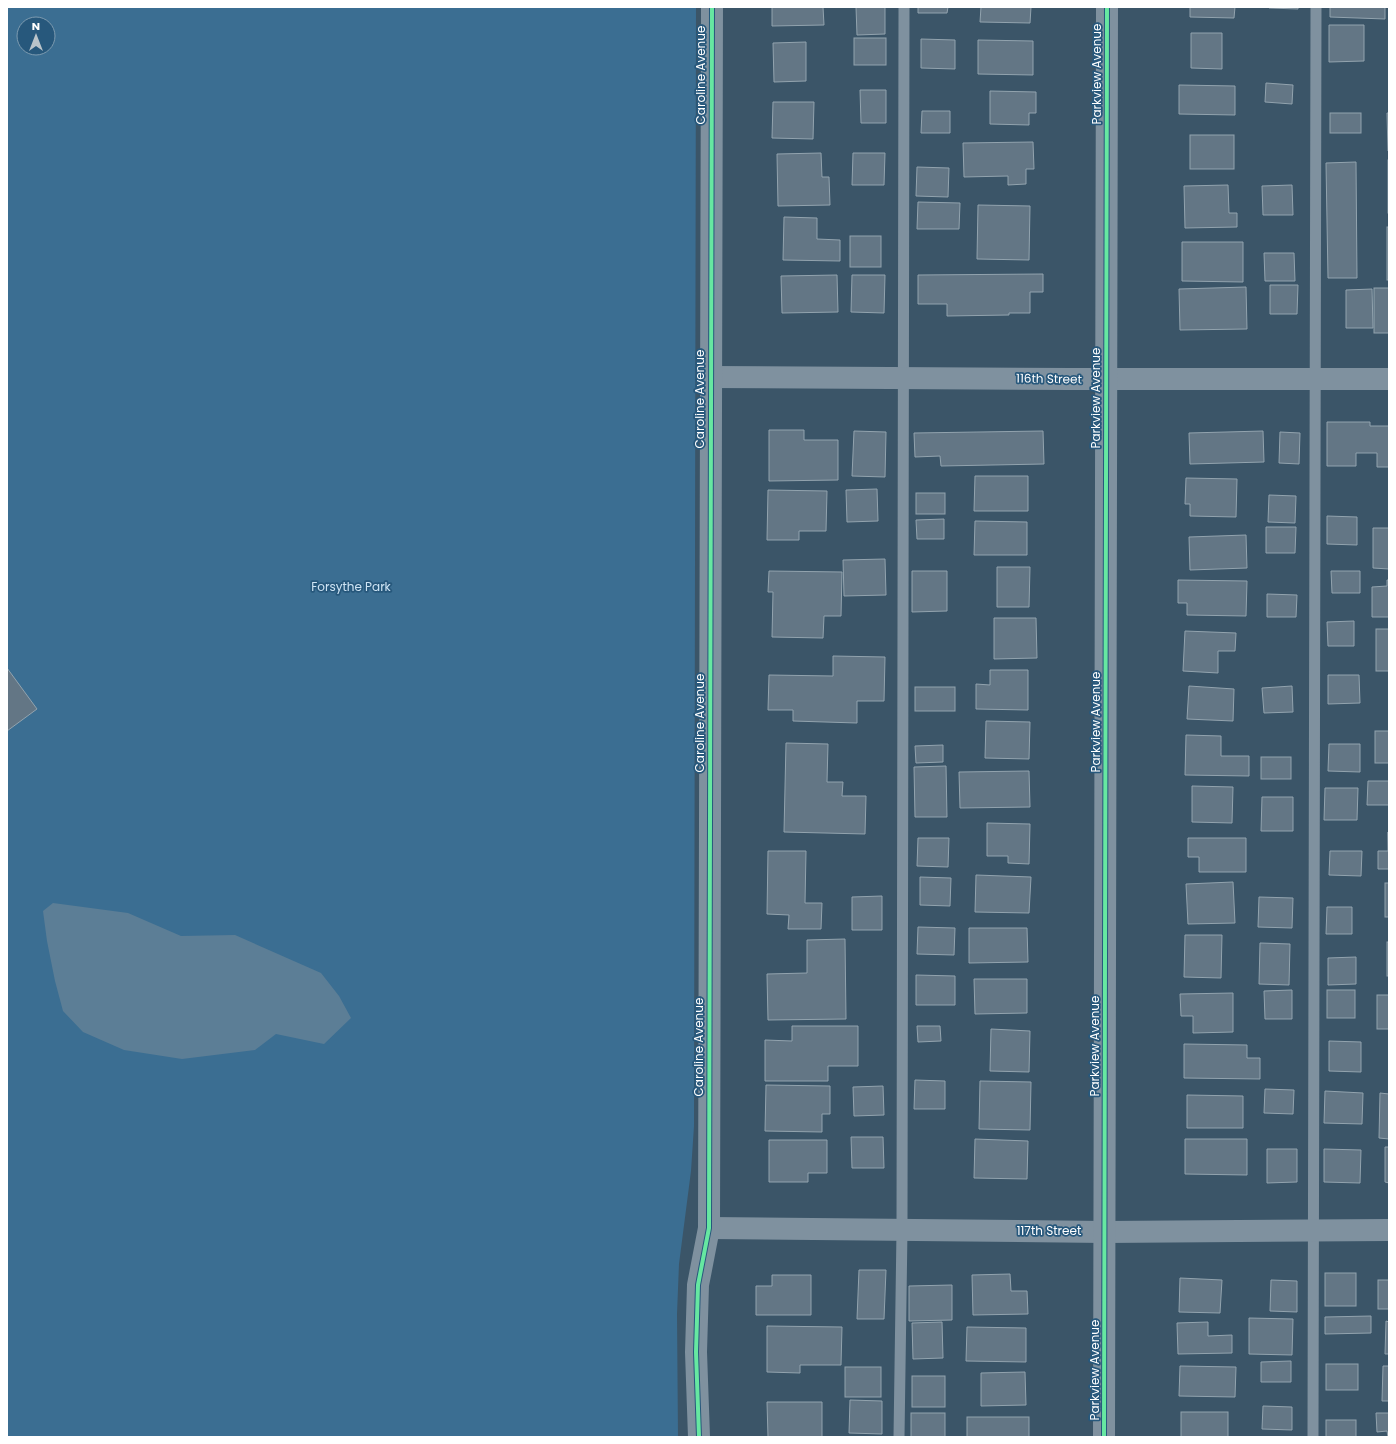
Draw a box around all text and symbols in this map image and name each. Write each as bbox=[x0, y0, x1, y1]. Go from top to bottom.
north arrow bbox=[16, 16, 56, 56]
text: N bbox=[32, 18, 40, 34]
street label: Parkview Avenue bbox=[1088, 24, 1105, 124]
street label: Caroline Avenue bbox=[692, 26, 709, 124]
street label: Parkview Avenue bbox=[1087, 348, 1104, 448]
street label: Caroline Avenue bbox=[691, 350, 708, 448]
street label: 116th Street bbox=[1016, 369, 1082, 388]
park label: Forsythe Park bbox=[311, 578, 392, 595]
street label: Parkview Avenue bbox=[1087, 672, 1104, 772]
street label: Caroline Avenue bbox=[691, 674, 708, 772]
street label: Parkview Avenue bbox=[1086, 996, 1103, 1096]
street label: Caroline Avenue bbox=[690, 998, 707, 1096]
street label: 117th Street bbox=[1017, 1222, 1081, 1239]
street label: Parkview Avenue bbox=[1086, 1320, 1103, 1420]

